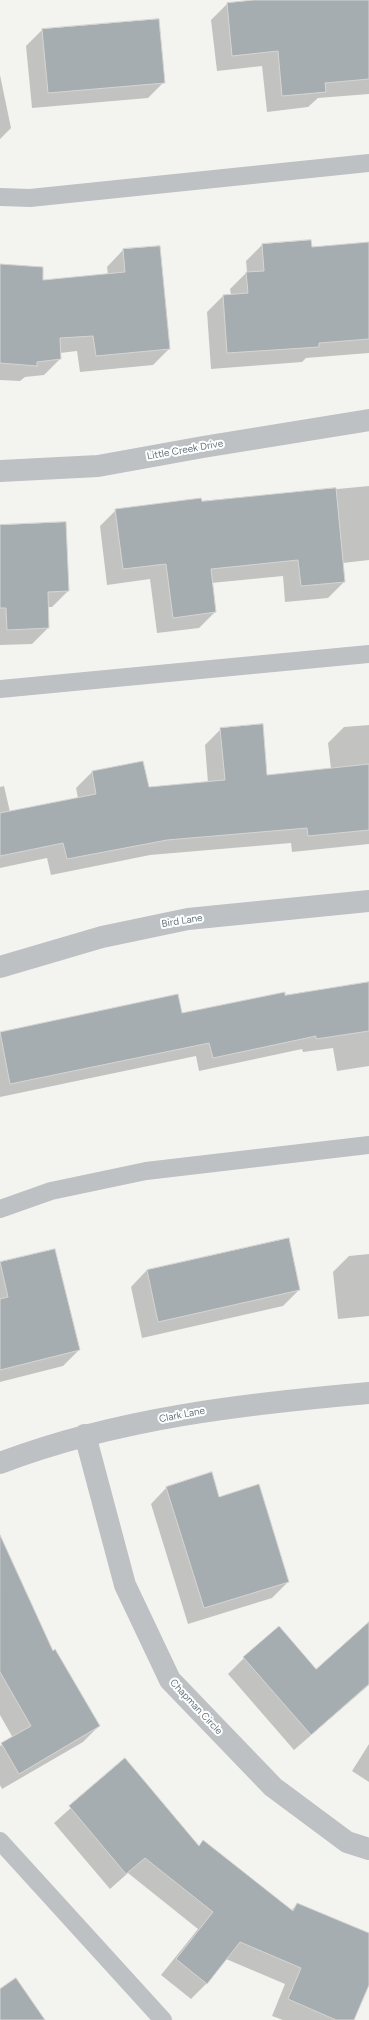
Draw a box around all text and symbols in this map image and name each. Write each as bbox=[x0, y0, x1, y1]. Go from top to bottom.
street label: Little Creek Drive bbox=[146, 437, 224, 463]
street label: Bird Lane bbox=[161, 912, 203, 930]
street label: Clark Lane bbox=[158, 1405, 206, 1425]
street label: Chapman Circle bbox=[167, 1677, 225, 1737]

